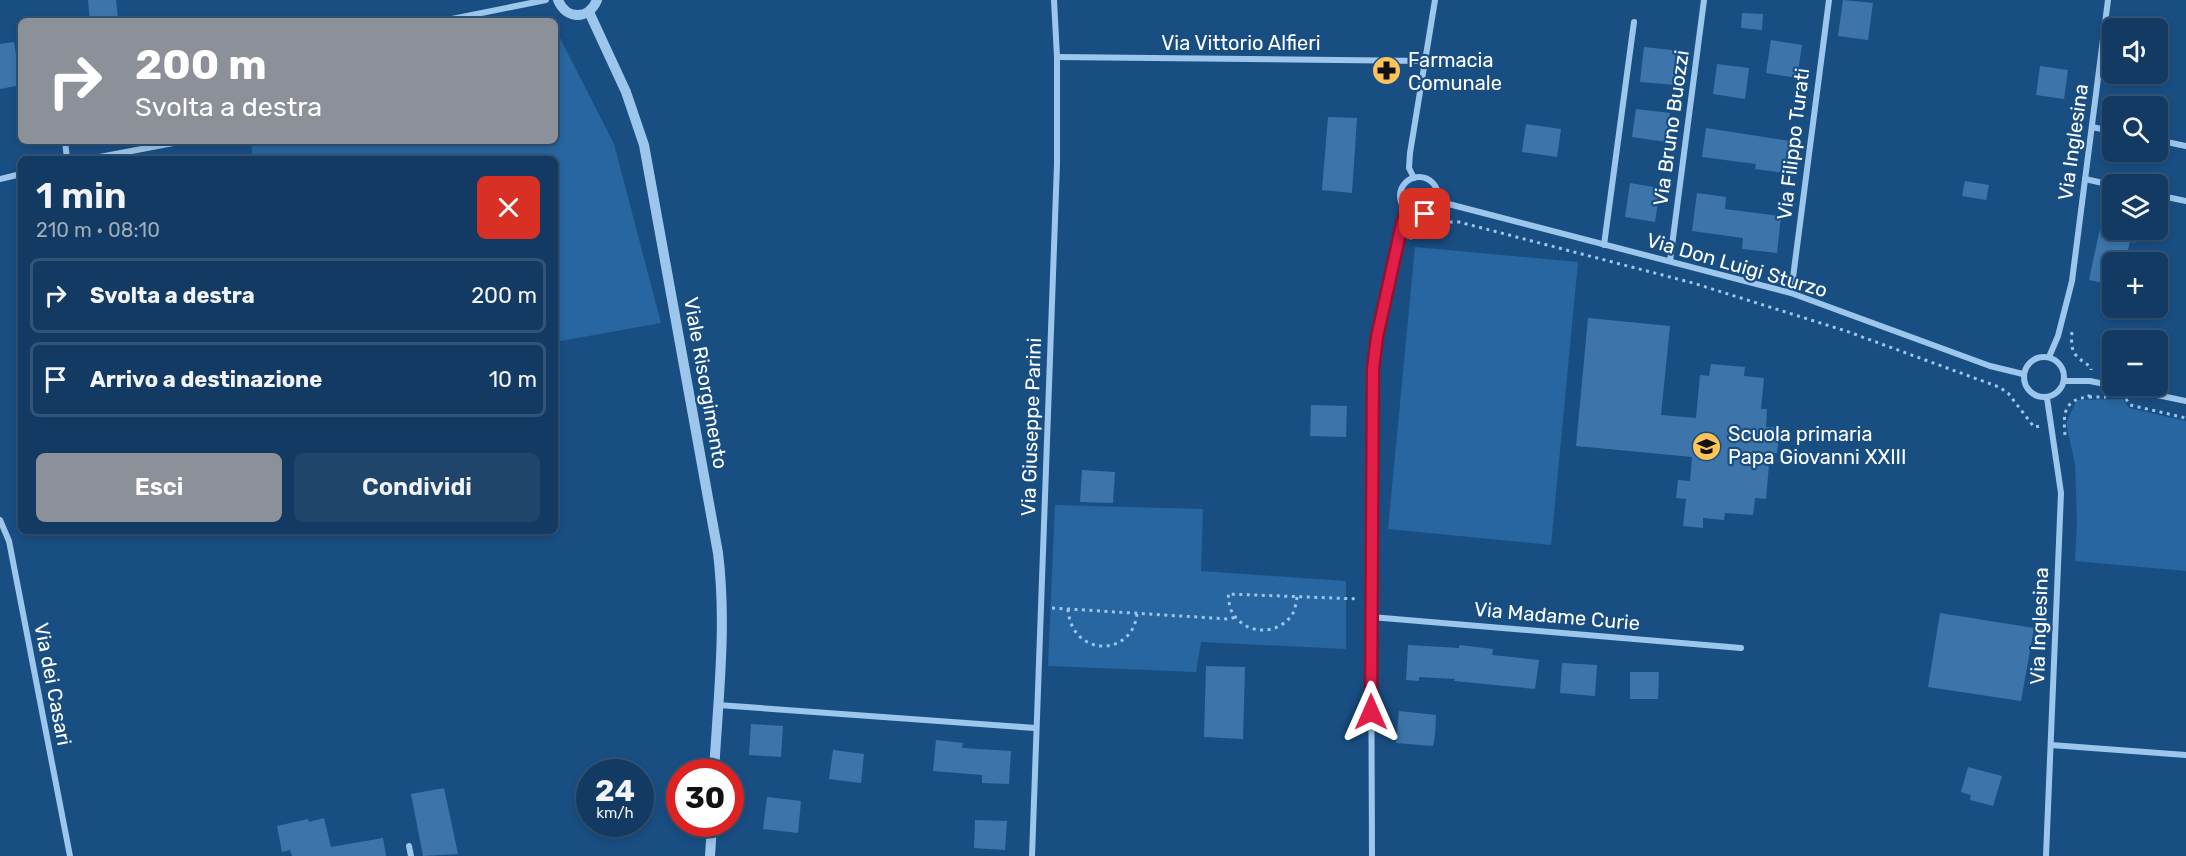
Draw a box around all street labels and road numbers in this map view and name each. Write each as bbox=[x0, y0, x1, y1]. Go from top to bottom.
street label: Via Vittorio Alfieri bbox=[1161, 31, 1321, 55]
street label: Via Bruno Buozzi bbox=[1648, 48, 1694, 208]
street label: Via Filippo Turati bbox=[1772, 67, 1814, 221]
street label: Via Inglesina bbox=[2053, 82, 2093, 202]
street label: Via Don Luigi Sturzo bbox=[1644, 228, 1830, 302]
street label: Viale Risorgimento bbox=[679, 295, 733, 471]
street label: Via Giuseppe Parini bbox=[1016, 337, 1046, 517]
street label: Via Inglesina bbox=[2025, 567, 2053, 685]
street label: Via Madame Curie bbox=[1473, 597, 1641, 635]
street label: Via dei Casari bbox=[29, 621, 77, 747]

